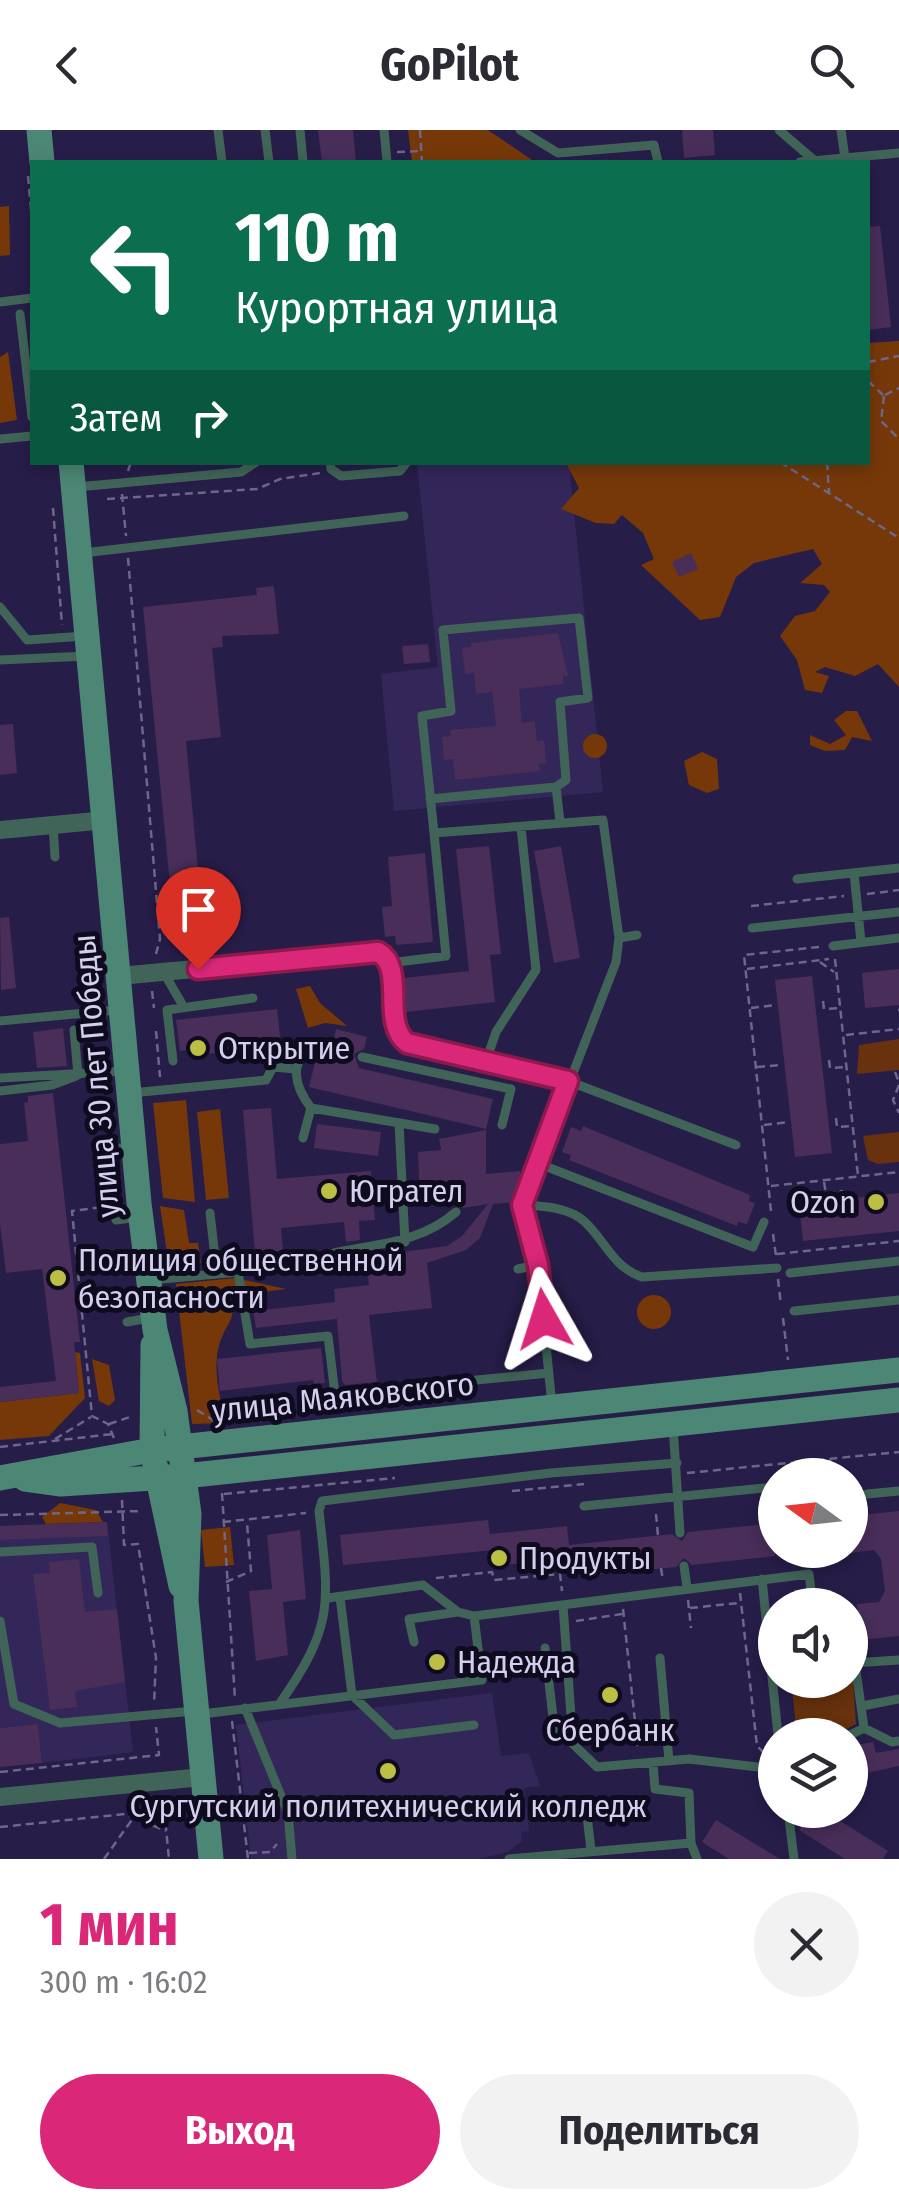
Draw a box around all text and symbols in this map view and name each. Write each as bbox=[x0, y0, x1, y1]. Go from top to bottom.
icon: back bbox=[40, 38, 95, 93]
text: GoPilot bbox=[380, 38, 519, 92]
icon: search bbox=[804, 38, 859, 93]
text: 110 m bbox=[235, 196, 399, 280]
icon: left bbox=[70, 200, 200, 330]
text: Курортная улица bbox=[235, 281, 559, 335]
icon: right bbox=[182, 390, 237, 445]
text: Затем bbox=[70, 395, 162, 441]
pin bbox=[156, 867, 241, 970]
icon: arrive bbox=[171, 882, 226, 937]
street label: улица 30 лет Победы bbox=[65, 933, 127, 1219]
place label: Открытие bbox=[218, 1029, 350, 1067]
marker: Открытие bbox=[187, 1037, 209, 1059]
place label: Югрател bbox=[349, 1172, 463, 1210]
marker: Югрател bbox=[318, 1180, 340, 1202]
place label: Ozon bbox=[790, 1183, 856, 1221]
marker: Ozon bbox=[865, 1191, 887, 1213]
place label: Полиция общественной безопасности bbox=[78, 1241, 404, 1316]
marker: Полиция общественной безопасности bbox=[47, 1267, 69, 1289]
position arrow bbox=[492, 1267, 596, 1371]
street label: улица Маяковского bbox=[210, 1364, 476, 1430]
north arrow bbox=[758, 1458, 868, 1568]
map controls bbox=[758, 1458, 868, 1828]
place label: Продукты bbox=[519, 1539, 652, 1577]
marker: Продукты bbox=[488, 1547, 510, 1569]
button: sound bbox=[758, 1588, 868, 1698]
place label: Надежда bbox=[457, 1643, 576, 1681]
marker: Надежда bbox=[426, 1651, 448, 1673]
marker: Сбербанк bbox=[599, 1684, 621, 1706]
place label: Сбербанк bbox=[545, 1711, 675, 1749]
button: layers bbox=[758, 1718, 868, 1828]
marker: Сургутский политехнический колледж bbox=[377, 1760, 399, 1782]
place label: Сургутский политехнический колледж bbox=[130, 1787, 647, 1825]
text: 1 мин bbox=[40, 1889, 179, 1961]
button: close bbox=[754, 1892, 859, 1997]
text: 300 m · 16:02 bbox=[40, 1963, 207, 2001]
button: Выход bbox=[40, 2074, 440, 2189]
button: Поделиться bbox=[460, 2074, 859, 2189]

